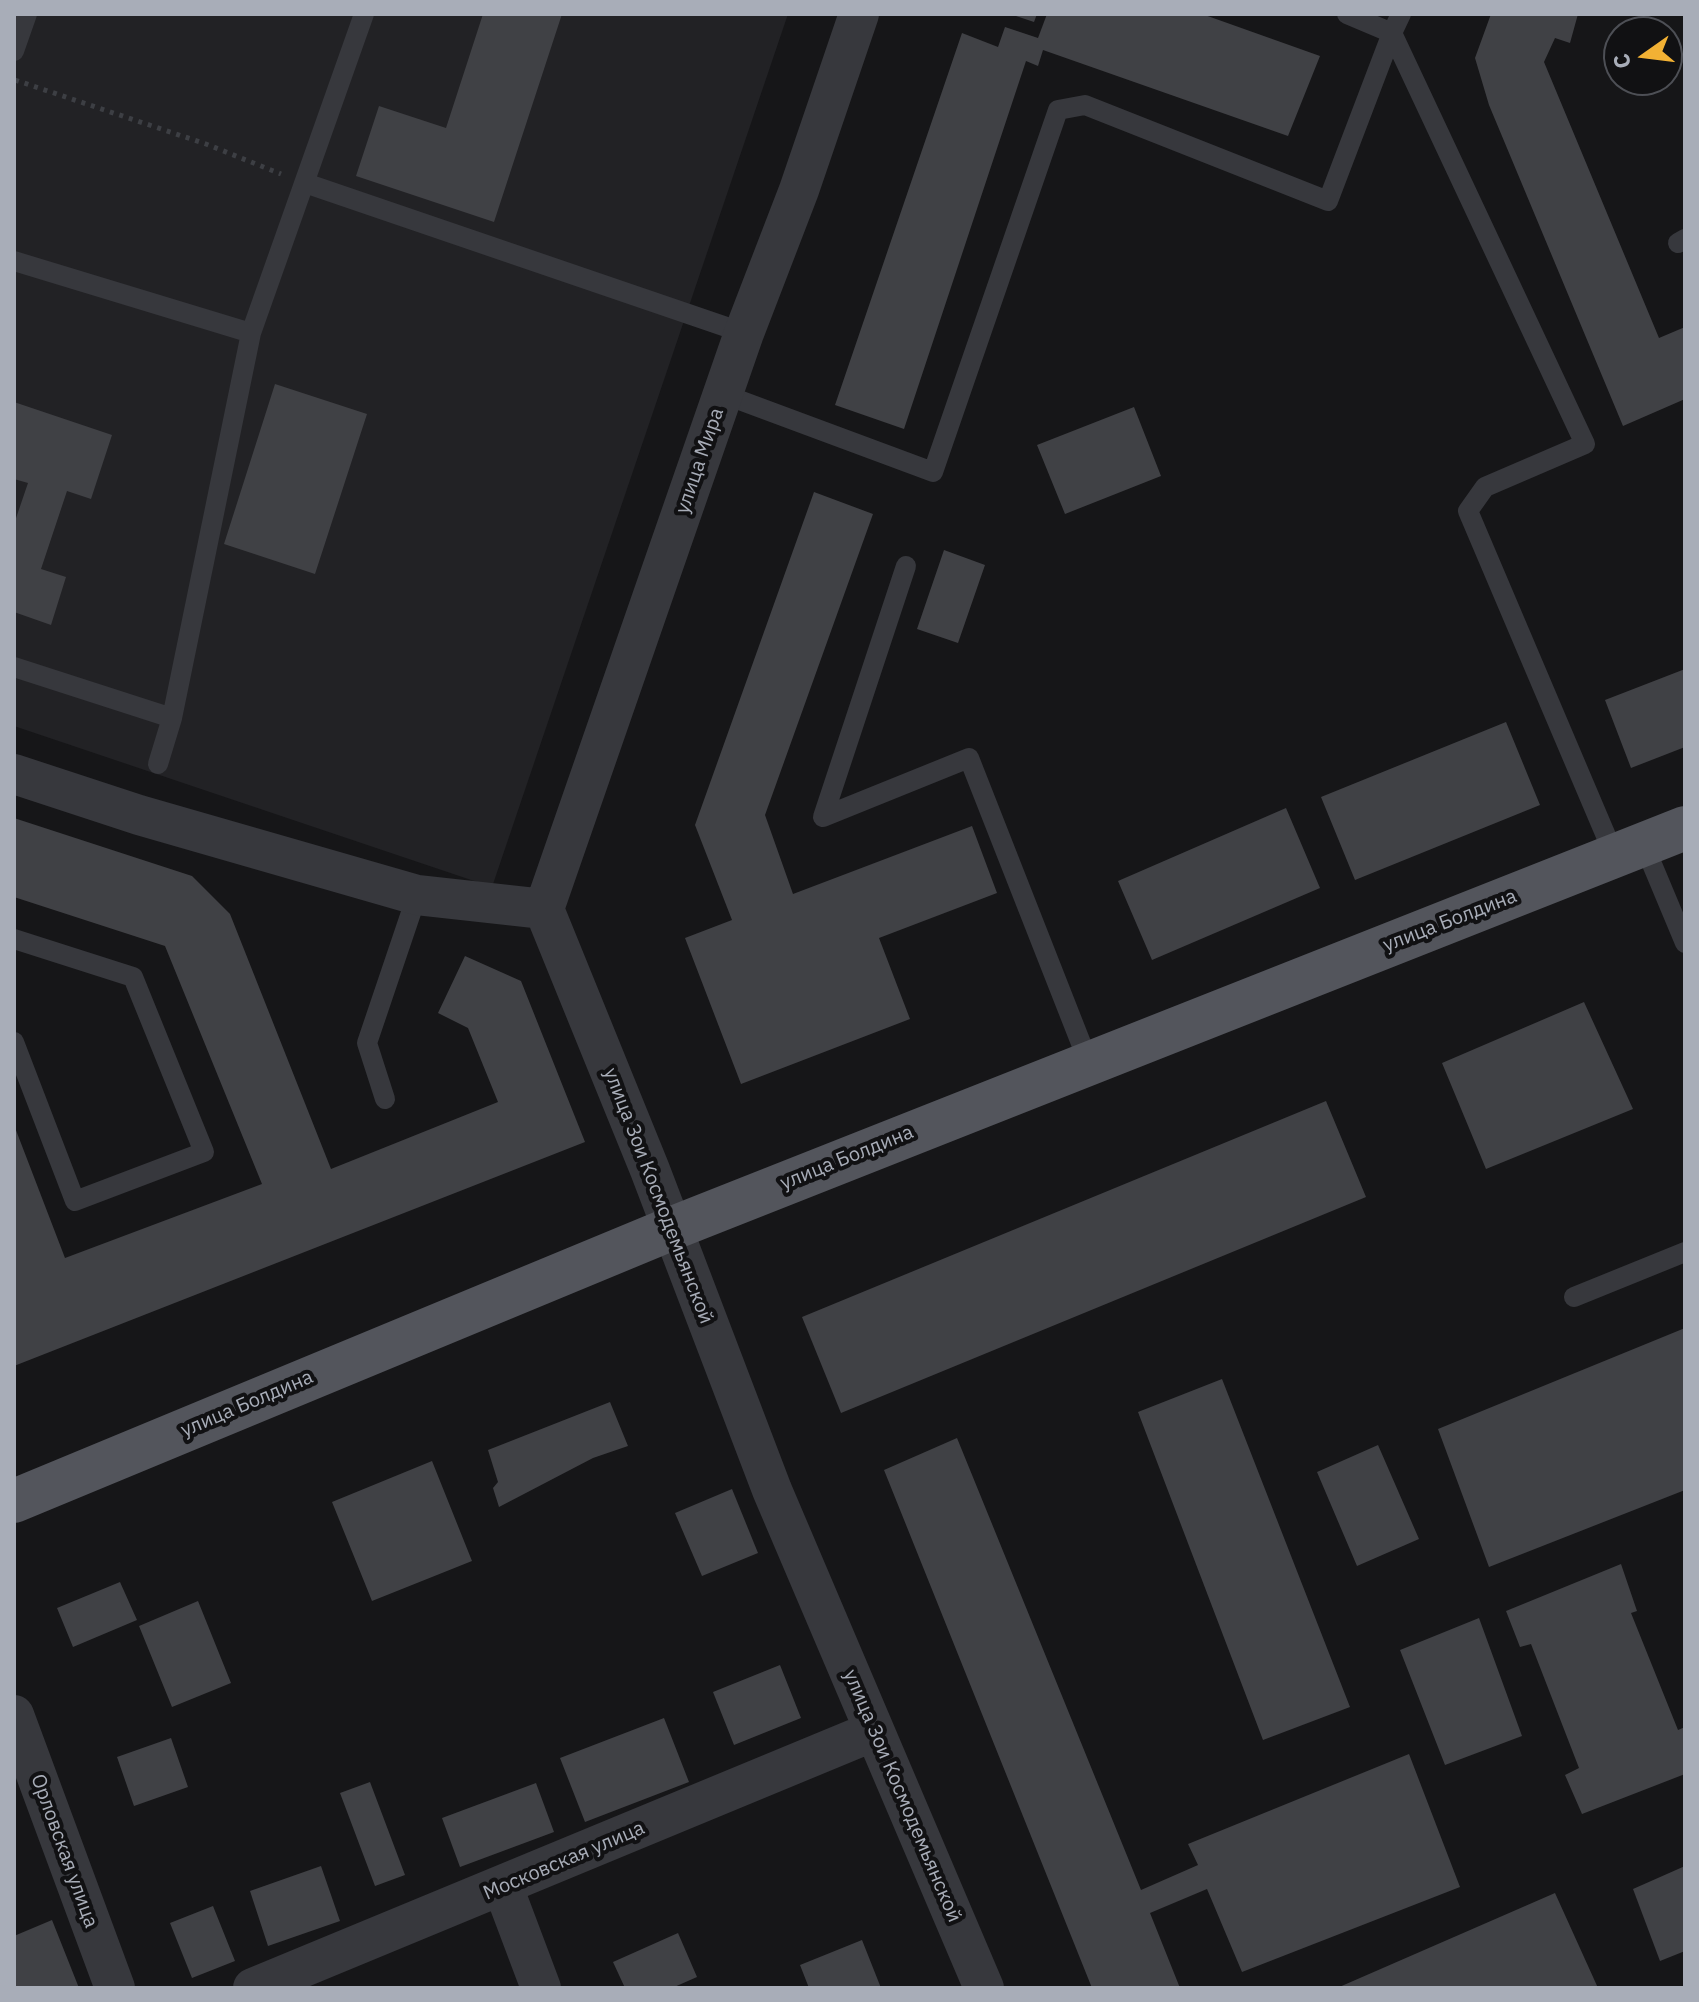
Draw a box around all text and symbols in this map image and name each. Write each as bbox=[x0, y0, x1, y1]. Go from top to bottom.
north arrow bbox=[1603, 16, 1683, 96]
text: С bbox=[1605, 51, 1637, 72]
street label: улица Мира bbox=[671, 405, 729, 517]
street label: улица Болдина bbox=[1380, 884, 1520, 958]
street label: улица Зои Космодемьянской bbox=[598, 1065, 718, 1327]
street label: улица Болдина bbox=[777, 1120, 917, 1196]
street label: улица Болдина bbox=[177, 1365, 317, 1443]
street label: улица Зои Космодемьянской bbox=[838, 1666, 966, 1926]
street label: Орловская улица bbox=[25, 1771, 103, 1931]
street label: Московская улица bbox=[480, 1816, 648, 1906]

